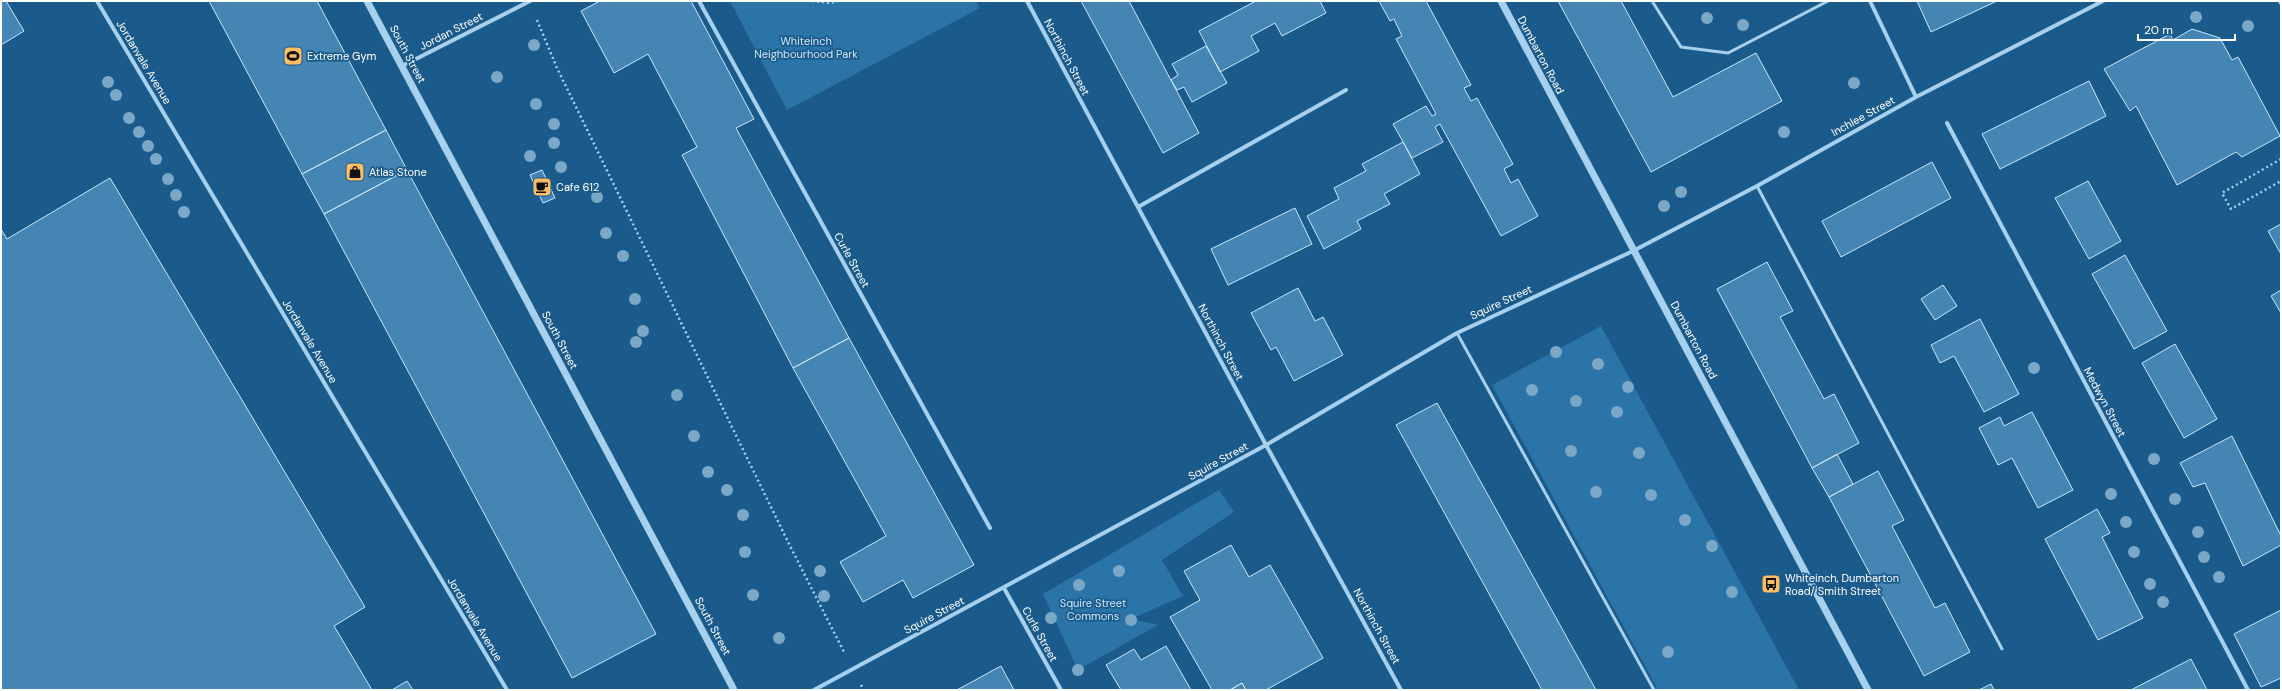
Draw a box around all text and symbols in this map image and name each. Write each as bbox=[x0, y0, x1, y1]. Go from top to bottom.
street label: Jordan Street bbox=[417, 9, 485, 53]
street label: Dumbarton Road bbox=[1515, 14, 1567, 96]
street label: Northinch Street bbox=[1041, 16, 1093, 98]
scale bar bbox=[2138, 16, 2235, 42]
street label: Jordanvale Avenue bbox=[113, 17, 175, 107]
street label: South Street bbox=[387, 22, 429, 86]
text: 20 m bbox=[2144, 22, 2173, 38]
park label: Whiteinch Neighbourhood Park bbox=[754, 34, 858, 61]
sports icon: Extreme Gym bbox=[282, 45, 304, 67]
place label: Extreme Gym bbox=[307, 49, 377, 63]
street label: Inchlee Street bbox=[1829, 93, 1897, 139]
shop icon: Atlas Stone bbox=[344, 161, 366, 183]
place label: Atlas Stone bbox=[369, 165, 427, 179]
cafe icon: Cafe 612 bbox=[531, 176, 553, 198]
place label: Cafe 612 bbox=[556, 180, 599, 194]
street label: Curle Street bbox=[831, 230, 873, 290]
street label: Squire Street bbox=[1468, 282, 1534, 322]
street label: Jordanvale Avenue bbox=[279, 296, 341, 386]
street label: Dumbarton Road bbox=[1668, 299, 1720, 381]
street label: Northinch Street bbox=[1195, 301, 1247, 383]
street label: South Street bbox=[539, 308, 581, 372]
street label: Medwyn Street bbox=[2081, 365, 2129, 439]
street label: Squire Street bbox=[1186, 439, 1250, 483]
place label: Whiteinch, Dumbarton Road/ Smith Street bbox=[1785, 571, 1899, 598]
bus stop icon: Whiteinch, Dumbarton Road/ Smith Street bbox=[1760, 573, 1782, 595]
street label: Jordanvale Avenue bbox=[444, 574, 506, 664]
street label: Northinch Street bbox=[1350, 586, 1404, 666]
street label: Squire Street bbox=[901, 593, 967, 637]
street label: South Street bbox=[692, 594, 734, 658]
park label: Squire Street Commons bbox=[1060, 596, 1126, 623]
street label: Curle Street bbox=[1019, 604, 1061, 664]

